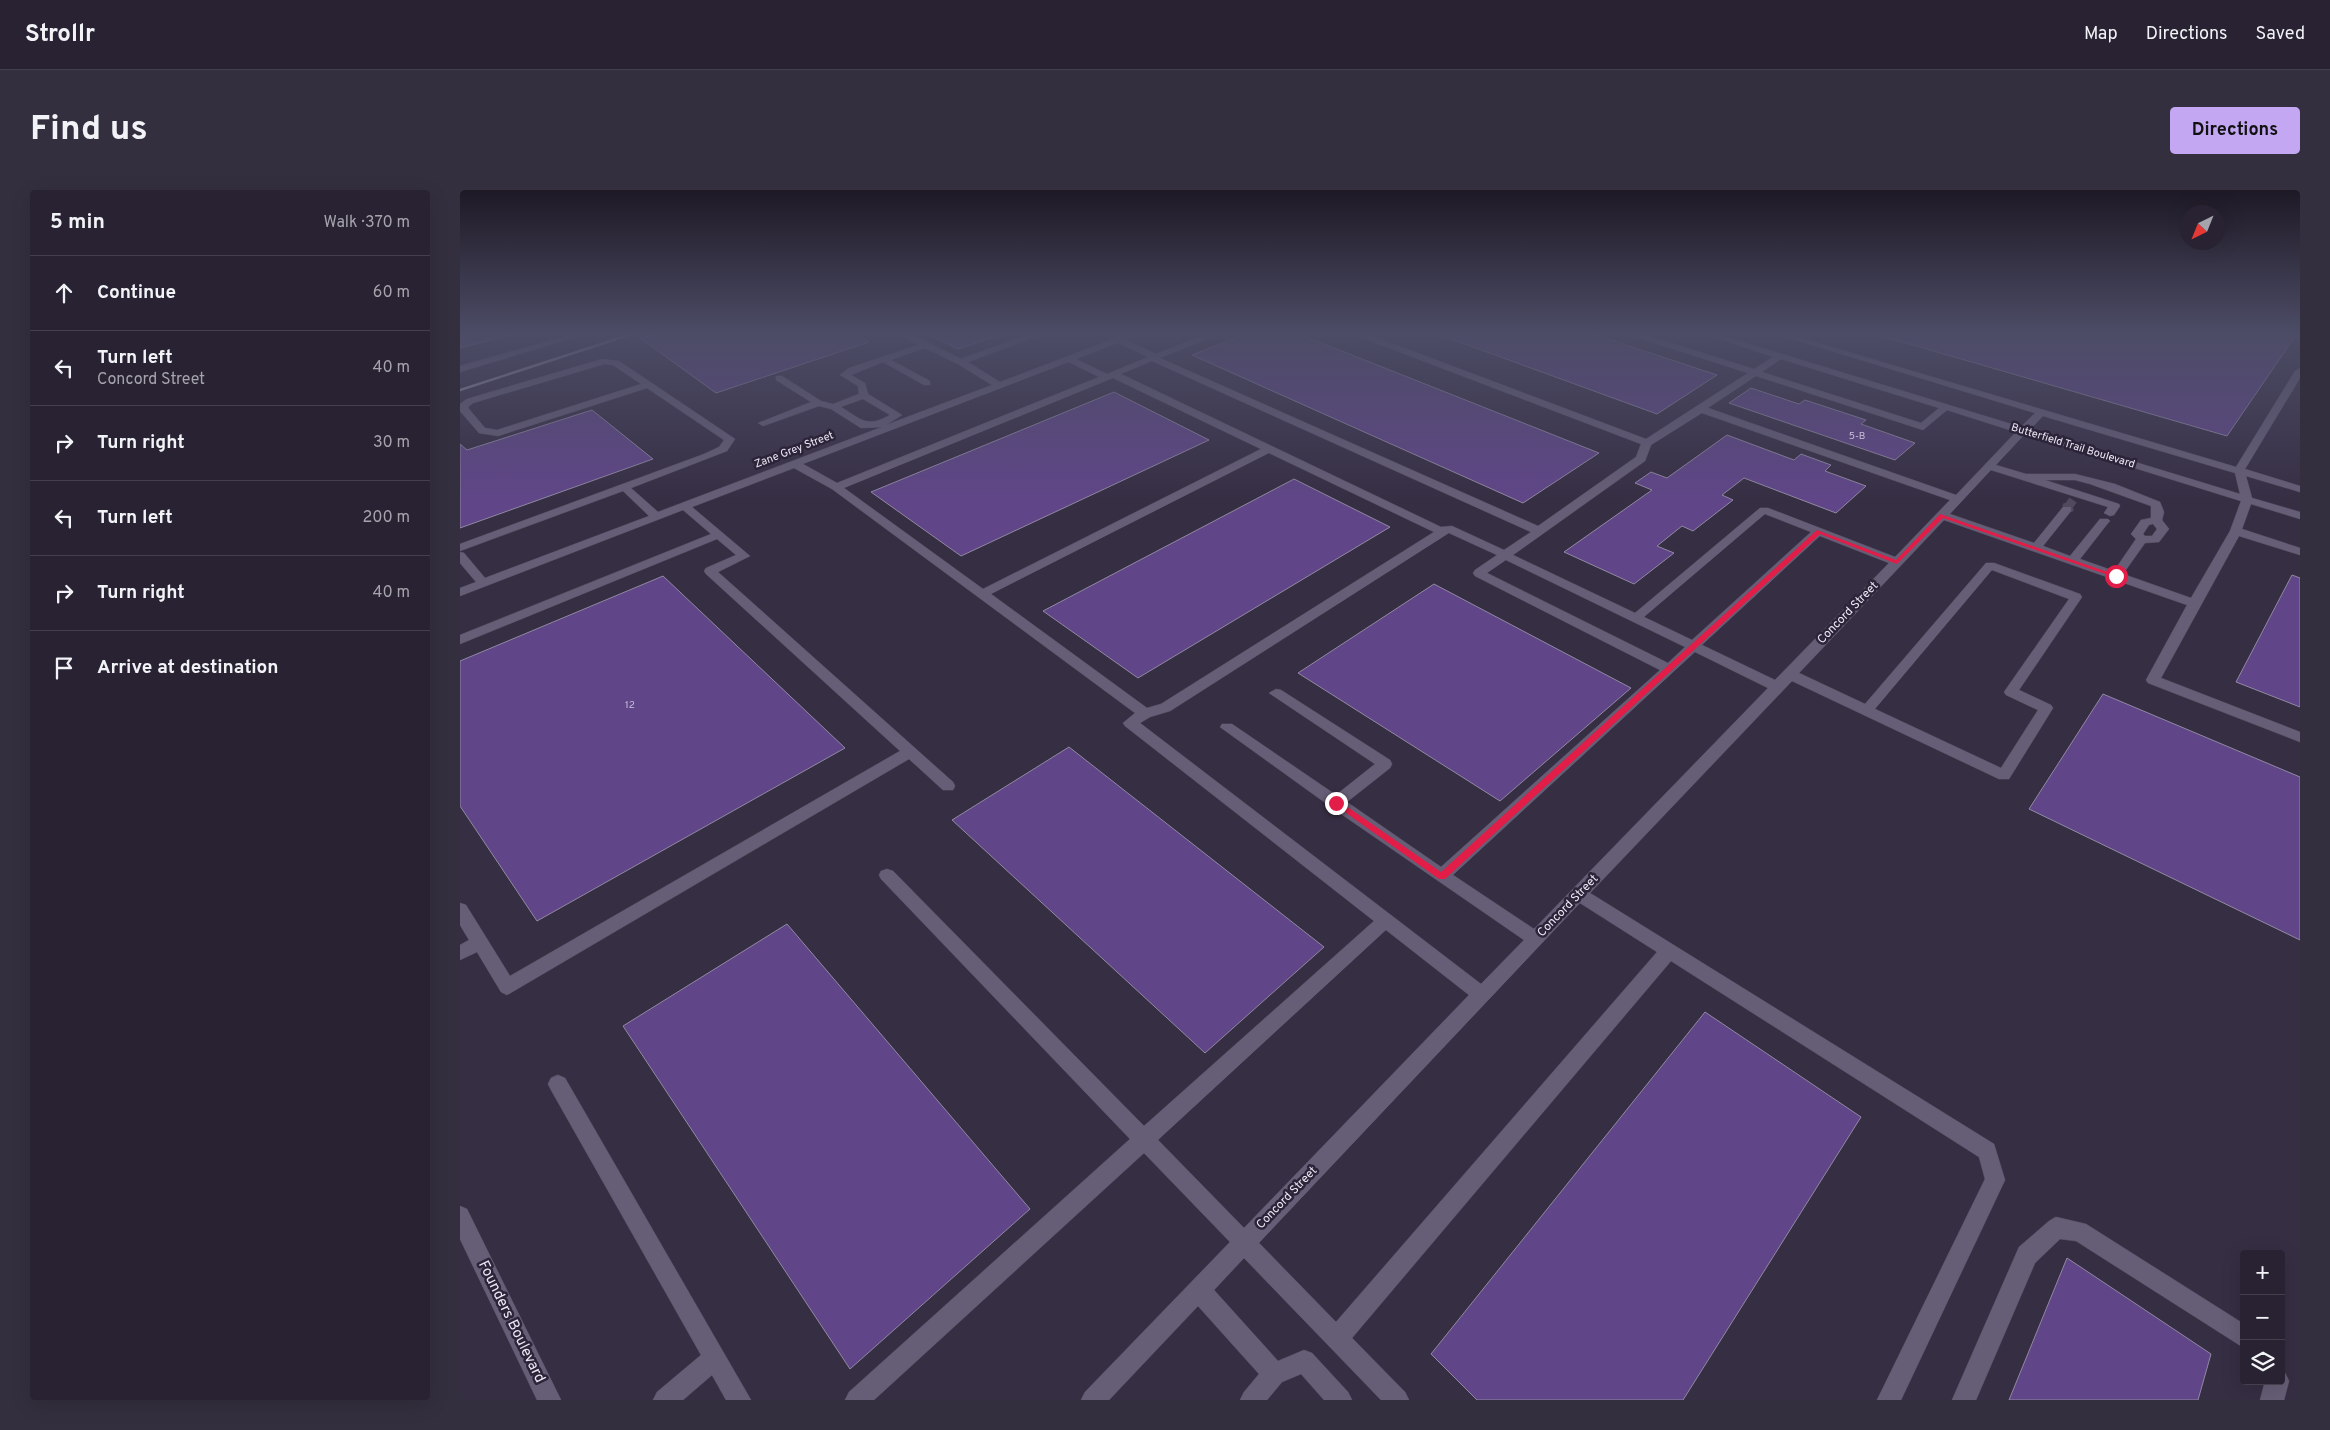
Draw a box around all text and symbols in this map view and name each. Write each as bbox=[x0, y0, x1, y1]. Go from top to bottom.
text: Strollr bbox=[25, 20, 95, 50]
text: Map bbox=[2084, 23, 2118, 46]
text: Directions bbox=[2146, 23, 2228, 46]
text: Saved bbox=[2256, 23, 2305, 46]
button: Directions bbox=[2170, 107, 2300, 154]
text: Find us bbox=[30, 108, 148, 152]
north arrow bbox=[2180, 205, 2225, 250]
text: 5 min bbox=[50, 209, 105, 236]
text: Walk · 370 m bbox=[323, 213, 410, 233]
icon: ahead bbox=[50, 279, 78, 307]
text: Continue bbox=[97, 281, 176, 305]
text: 60 m bbox=[373, 283, 410, 303]
text: Turn left bbox=[97, 346, 173, 370]
icon: left bbox=[50, 354, 78, 382]
text: 40 m bbox=[372, 358, 410, 378]
text: Concord Street bbox=[97, 370, 205, 390]
street label: Butterfield Trail Boulevard bbox=[2009, 420, 2137, 472]
street label: Zane Grey Street bbox=[752, 428, 836, 472]
icon: right bbox=[50, 429, 78, 457]
house number: 5-B bbox=[1849, 430, 1865, 443]
text: Turn right bbox=[97, 431, 185, 455]
text: 30 m bbox=[373, 433, 410, 453]
icon: left bbox=[50, 504, 78, 532]
text: Turn left bbox=[97, 506, 173, 530]
text: 200 m bbox=[362, 508, 410, 528]
route start bbox=[2105, 565, 2128, 588]
street label: Concord Street bbox=[1814, 578, 1882, 648]
icon: right bbox=[50, 579, 78, 607]
text: Turn right bbox=[97, 581, 185, 605]
text: 40 m bbox=[372, 583, 410, 603]
icon: arrive bbox=[50, 654, 78, 682]
text: Arrive at destination bbox=[97, 656, 278, 680]
house number: 12 bbox=[625, 699, 635, 712]
route end bbox=[1325, 792, 1348, 815]
street label: Concord Street bbox=[1534, 871, 1602, 941]
street label: Concord Street bbox=[1253, 1163, 1321, 1233]
map controls bbox=[2240, 1250, 2285, 1385]
button: + bbox=[2240, 1250, 2285, 1295]
street label: Founders Boulevard bbox=[473, 1258, 549, 1386]
button: − bbox=[2240, 1295, 2285, 1340]
button: layers bbox=[2240, 1340, 2285, 1385]

